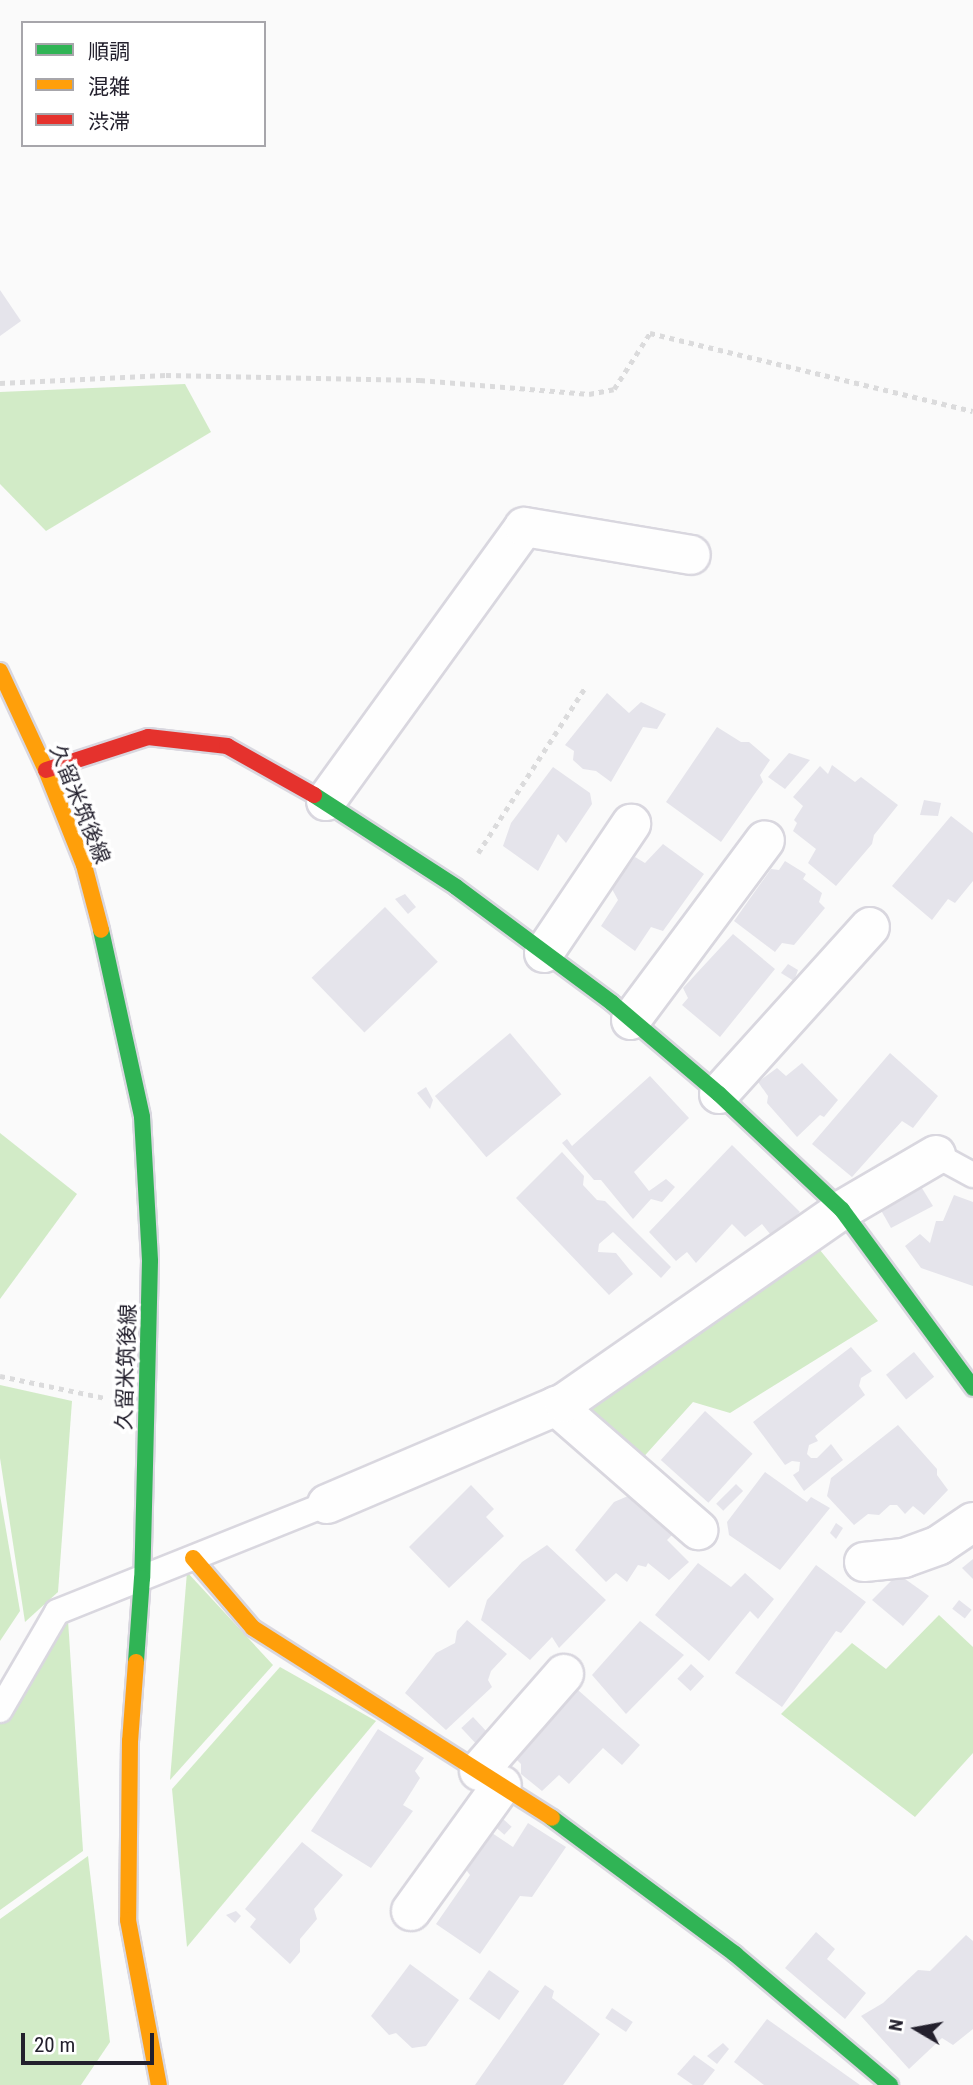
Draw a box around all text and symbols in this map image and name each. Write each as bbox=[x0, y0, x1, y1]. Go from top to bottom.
legend bbox=[21, 21, 266, 147]
text: 順調 bbox=[88, 40, 130, 64]
text: 混雑 bbox=[88, 75, 130, 99]
text: 渋滞 bbox=[88, 110, 130, 134]
street label: 久留米筑後線 bbox=[45, 741, 115, 867]
street label: 久留米筑後線 bbox=[111, 1304, 141, 1430]
north arrow bbox=[882, 1994, 952, 2064]
scale bar bbox=[24, 2018, 158, 2062]
text: N bbox=[883, 2018, 908, 2033]
text: 20 m bbox=[34, 2033, 75, 2057]

